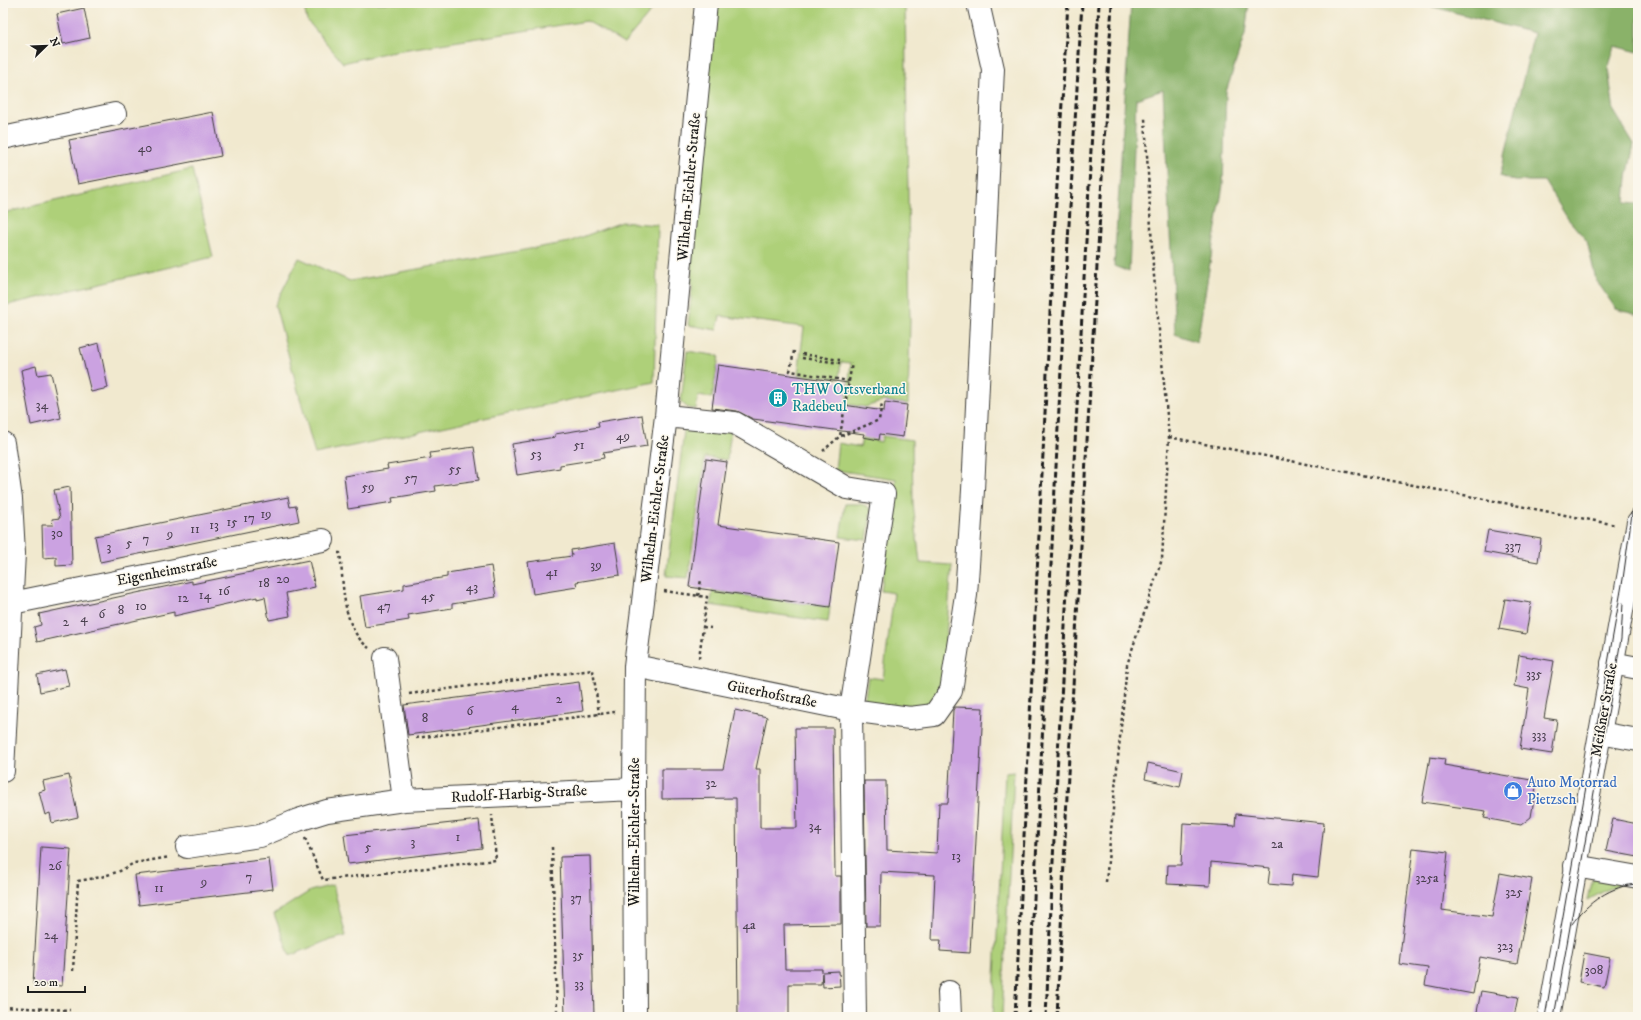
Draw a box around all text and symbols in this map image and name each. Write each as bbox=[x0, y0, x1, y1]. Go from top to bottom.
north arrow bbox=[26, 26, 66, 66]
text: N bbox=[46, 36, 62, 49]
street label: Wilhelm-Eichler-Straße bbox=[673, 112, 705, 263]
house number: 40 bbox=[138, 140, 152, 156]
place label: THW Ortsverband Radebeul bbox=[792, 380, 906, 416]
building icon: THW Ortsverband Radebeul bbox=[767, 387, 789, 409]
house number: 34 bbox=[36, 397, 49, 413]
house number: 49 bbox=[616, 428, 630, 444]
street label: Wilhelm-Eichler-Straße bbox=[636, 434, 674, 585]
house number: 51 bbox=[573, 437, 585, 453]
house number: 53 bbox=[530, 446, 542, 462]
house number: 55 bbox=[449, 461, 462, 477]
house number: 57 bbox=[404, 470, 418, 486]
house number: 59 bbox=[362, 479, 374, 495]
house number: 19 bbox=[260, 506, 272, 522]
house number: 17 bbox=[243, 510, 255, 526]
house number: 15 bbox=[226, 514, 238, 530]
house number: 13 bbox=[209, 517, 219, 533]
house number: 11 bbox=[190, 521, 200, 537]
house number: 30 bbox=[51, 525, 63, 541]
house number: 9 bbox=[166, 526, 173, 542]
house number: 7 bbox=[143, 531, 150, 547]
house number: 5 bbox=[126, 535, 133, 551]
house number: 337 bbox=[1505, 538, 1521, 554]
house number: 3 bbox=[107, 539, 112, 555]
street label: Eigenheimstraße bbox=[115, 552, 219, 590]
house number: 39 bbox=[590, 557, 602, 573]
house number: 41 bbox=[546, 564, 558, 580]
house number: 20 bbox=[276, 571, 290, 587]
house number: 18 bbox=[258, 575, 270, 591]
house number: 43 bbox=[466, 579, 478, 595]
house number: 16 bbox=[218, 583, 231, 599]
house number: 14 bbox=[199, 587, 212, 603]
house number: 45 bbox=[421, 588, 435, 604]
house number: 12 bbox=[177, 590, 189, 606]
house number: 10 bbox=[135, 598, 147, 614]
house number: 47 bbox=[377, 598, 391, 614]
house number: 8 bbox=[118, 602, 124, 618]
house number: 6 bbox=[99, 606, 107, 622]
house number: 4 bbox=[80, 610, 88, 626]
house number: 2 bbox=[63, 614, 70, 630]
street label: Meißner Straße bbox=[1586, 661, 1622, 759]
house number: 335 bbox=[1526, 666, 1543, 682]
street label: Güterhofstraße bbox=[725, 676, 819, 712]
house number: 2 bbox=[556, 691, 563, 707]
house number: 4 bbox=[511, 698, 519, 714]
house number: 6 bbox=[467, 703, 475, 719]
house number: 8 bbox=[422, 710, 428, 726]
house number: 333 bbox=[1532, 727, 1546, 743]
street label: Wilhelm-Eichler-Straße bbox=[625, 757, 644, 908]
place label: Auto Motorrad Pietzsch bbox=[1527, 773, 1617, 809]
house number: 32 bbox=[705, 775, 717, 791]
shop icon: Auto Motorrad Pietzsch bbox=[1502, 780, 1524, 802]
street label: Rudolf-Harbig-Straße bbox=[451, 781, 587, 807]
house number: 34 bbox=[809, 818, 822, 834]
house number: 1 bbox=[456, 829, 461, 845]
house number: 3 bbox=[411, 834, 416, 850]
house number: 2a bbox=[1271, 836, 1283, 852]
house number: 5 bbox=[365, 839, 372, 855]
house number: 13 bbox=[951, 848, 961, 864]
house number: 26 bbox=[48, 858, 63, 874]
house number: 7 bbox=[246, 869, 253, 885]
house number: 325a bbox=[1415, 870, 1439, 886]
house number: 9 bbox=[200, 874, 207, 890]
house number: 11 bbox=[154, 880, 164, 896]
house number: 325 bbox=[1505, 884, 1523, 900]
house number: 37 bbox=[570, 890, 582, 906]
house number: 4a bbox=[742, 917, 756, 933]
house number: 24 bbox=[44, 927, 58, 943]
house number: 323 bbox=[1497, 938, 1513, 954]
house number: 35 bbox=[572, 947, 584, 963]
house number: 308 bbox=[1585, 962, 1603, 978]
scale bar bbox=[28, 968, 85, 994]
text: 20 m bbox=[34, 975, 58, 990]
house number: 33 bbox=[574, 976, 584, 992]

